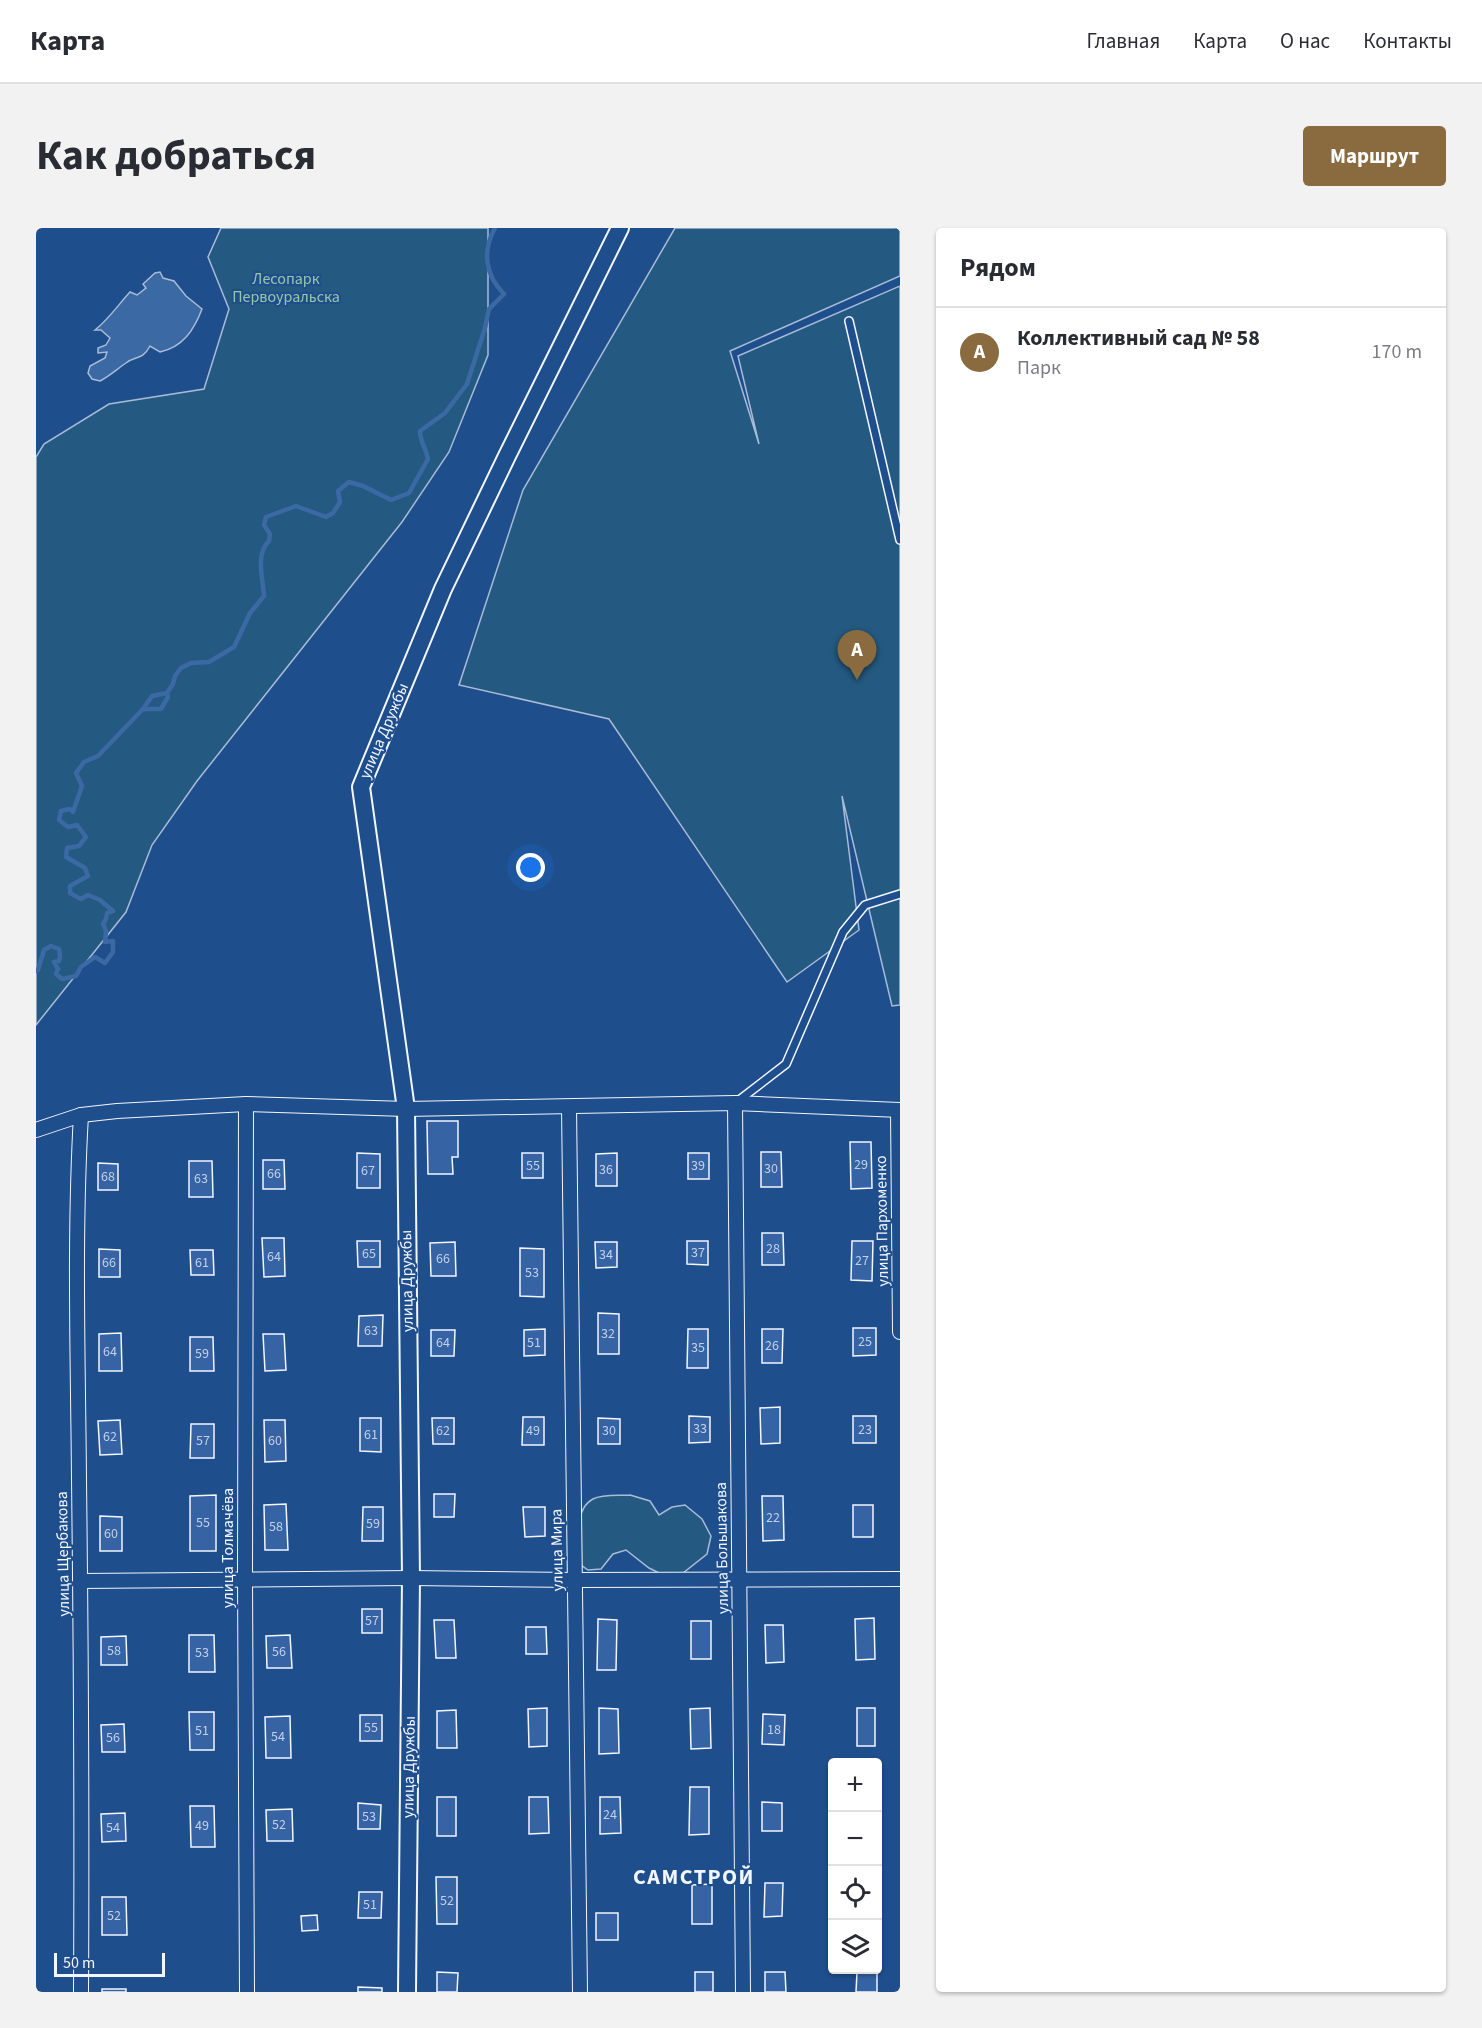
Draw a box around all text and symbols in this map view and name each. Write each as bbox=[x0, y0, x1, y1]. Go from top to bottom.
text: Карта bbox=[30, 21, 105, 61]
text: Главная bbox=[1087, 26, 1160, 56]
text: Карта bbox=[1193, 26, 1247, 56]
text: О нас bbox=[1280, 26, 1330, 56]
text: Контакты bbox=[1363, 26, 1452, 56]
text: Как добраться bbox=[36, 126, 316, 186]
button: Маршрут bbox=[1303, 126, 1446, 186]
text: Рядом bbox=[960, 249, 1036, 286]
park label: Лесопарк Первоуральска bbox=[232, 268, 340, 308]
text: Коллективный сад № 58 bbox=[1017, 322, 1260, 354]
text: A bbox=[974, 338, 985, 366]
text: 170 m bbox=[1372, 338, 1422, 366]
text: Парк bbox=[1017, 354, 1061, 382]
pin: A bbox=[838, 630, 876, 680]
street label: улица Дружбы bbox=[354, 680, 414, 782]
your location bbox=[516, 853, 545, 882]
house number: 29 bbox=[854, 1155, 868, 1175]
street label: улица Пархоменко bbox=[870, 1155, 894, 1287]
house number: 55 bbox=[526, 1156, 540, 1176]
house number: 39 bbox=[691, 1156, 705, 1176]
house number: 30 bbox=[764, 1159, 778, 1179]
house number: 36 bbox=[599, 1160, 613, 1180]
house number: 67 bbox=[361, 1161, 375, 1181]
house number: 66 bbox=[267, 1164, 281, 1184]
house number: 68 bbox=[101, 1167, 115, 1187]
house number: 63 bbox=[194, 1169, 208, 1189]
street label: улица Дружбы bbox=[395, 1230, 419, 1332]
house number: 28 bbox=[766, 1239, 780, 1259]
house number: 37 bbox=[691, 1243, 705, 1263]
house number: 65 bbox=[362, 1244, 376, 1264]
house number: 34 bbox=[599, 1245, 613, 1265]
house number: 64 bbox=[267, 1247, 281, 1267]
house number: 66 bbox=[436, 1249, 450, 1269]
house number: 27 bbox=[855, 1251, 869, 1271]
house number: 66 bbox=[102, 1253, 116, 1273]
house number: 61 bbox=[195, 1253, 209, 1273]
house number: 53 bbox=[525, 1263, 539, 1283]
house number: 63 bbox=[364, 1321, 378, 1341]
house number: 32 bbox=[601, 1324, 615, 1344]
house number: 25 bbox=[858, 1332, 872, 1352]
house number: 64 bbox=[436, 1333, 450, 1353]
house number: 51 bbox=[527, 1333, 541, 1353]
house number: 26 bbox=[765, 1336, 779, 1356]
house number: 35 bbox=[691, 1338, 705, 1358]
house number: 64 bbox=[103, 1342, 117, 1362]
house number: 59 bbox=[195, 1344, 209, 1364]
house number: 33 bbox=[693, 1419, 707, 1439]
house number: 23 bbox=[858, 1420, 872, 1440]
house number: 62 bbox=[436, 1421, 450, 1441]
house number: 49 bbox=[526, 1421, 540, 1441]
house number: 30 bbox=[602, 1421, 616, 1441]
house number: 61 bbox=[364, 1425, 378, 1445]
house number: 62 bbox=[103, 1427, 117, 1447]
house number: 57 bbox=[196, 1431, 210, 1451]
house number: 60 bbox=[268, 1431, 282, 1451]
street label: улица Большакова bbox=[710, 1482, 734, 1614]
street label: улица Толмачёва bbox=[217, 1488, 239, 1608]
street label: улица Щербакова bbox=[51, 1491, 75, 1617]
house number: 22 bbox=[766, 1508, 780, 1528]
street label: улица Мира bbox=[545, 1509, 569, 1591]
house number: 55 bbox=[196, 1513, 210, 1533]
house number: 59 bbox=[366, 1514, 380, 1534]
house number: 58 bbox=[269, 1517, 283, 1537]
house number: 60 bbox=[104, 1524, 118, 1544]
house number: 57 bbox=[365, 1611, 379, 1631]
house number: 58 bbox=[107, 1641, 121, 1661]
house number: 56 bbox=[272, 1642, 286, 1662]
house number: 53 bbox=[195, 1643, 209, 1663]
street label: улица Дружбы bbox=[397, 1716, 421, 1818]
house number: 55 bbox=[364, 1718, 378, 1738]
house number: 18 bbox=[767, 1720, 781, 1740]
house number: 51 bbox=[195, 1721, 209, 1741]
house number: 54 bbox=[271, 1727, 285, 1747]
house number: 56 bbox=[106, 1728, 120, 1748]
map controls bbox=[828, 1758, 882, 1974]
button: + bbox=[828, 1758, 882, 1812]
house number: 24 bbox=[603, 1805, 617, 1825]
house number: 53 bbox=[362, 1807, 376, 1827]
button: − bbox=[828, 1812, 882, 1866]
house number: 52 bbox=[272, 1815, 286, 1835]
house number: 49 bbox=[195, 1816, 209, 1836]
house number: 54 bbox=[106, 1818, 120, 1838]
district label: САМСТРОЙ bbox=[633, 1861, 755, 1893]
button: locate bbox=[828, 1866, 882, 1920]
house number: 52 bbox=[440, 1891, 454, 1911]
house number: 51 bbox=[363, 1895, 377, 1915]
house number: 52 bbox=[107, 1906, 121, 1926]
button: layers bbox=[828, 1920, 882, 1974]
scale bar bbox=[54, 1950, 165, 1978]
text: 50 m bbox=[63, 1952, 95, 1974]

